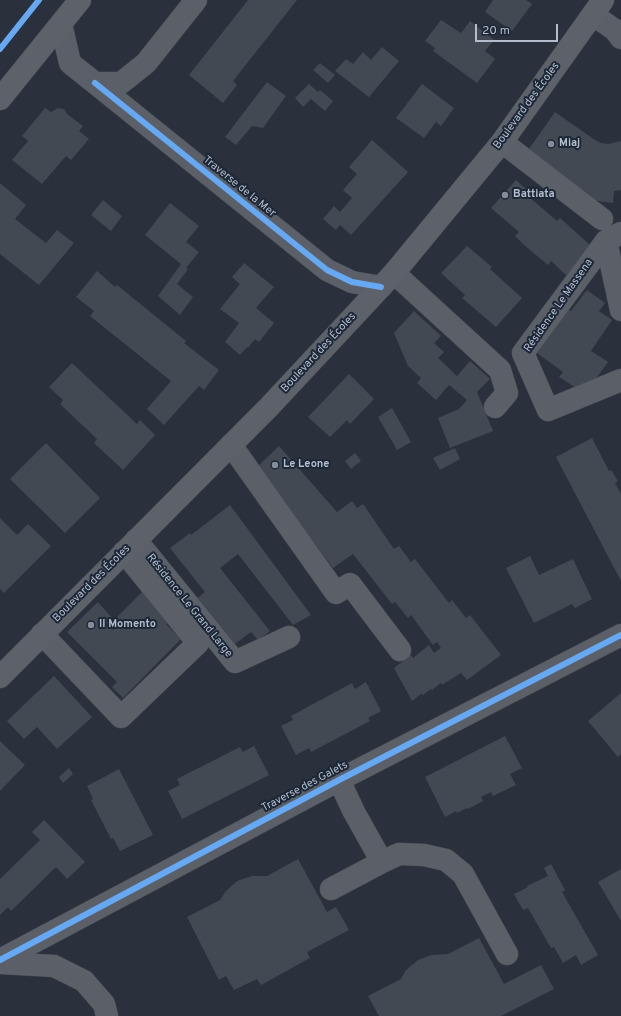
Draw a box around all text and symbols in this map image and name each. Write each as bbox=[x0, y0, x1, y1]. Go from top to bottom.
scale bar bbox=[477, 16, 560, 42]
text: 20 m bbox=[482, 23, 510, 39]
street label: Boulevard des Écoles bbox=[491, 60, 563, 152]
place label: Miaj bbox=[559, 137, 580, 151]
marker: Miaj bbox=[546, 139, 556, 149]
street label: Traverse de la Mer bbox=[200, 154, 278, 220]
place label: Battiata bbox=[513, 188, 555, 202]
marker: Battiata bbox=[500, 190, 510, 200]
street label: Résidence Le Massena bbox=[522, 257, 596, 355]
street label: Boulevard des Écoles bbox=[279, 311, 359, 395]
place label: Le Leone bbox=[283, 458, 329, 472]
marker: Le Leone bbox=[270, 460, 280, 470]
street label: Boulevard des Écoles bbox=[51, 543, 133, 625]
street label: Résidence Le Grand Large bbox=[143, 552, 235, 660]
place label: Il Momento bbox=[99, 618, 156, 632]
marker: Il Momento bbox=[86, 620, 96, 630]
street label: Traverse des Galets bbox=[260, 759, 350, 815]

